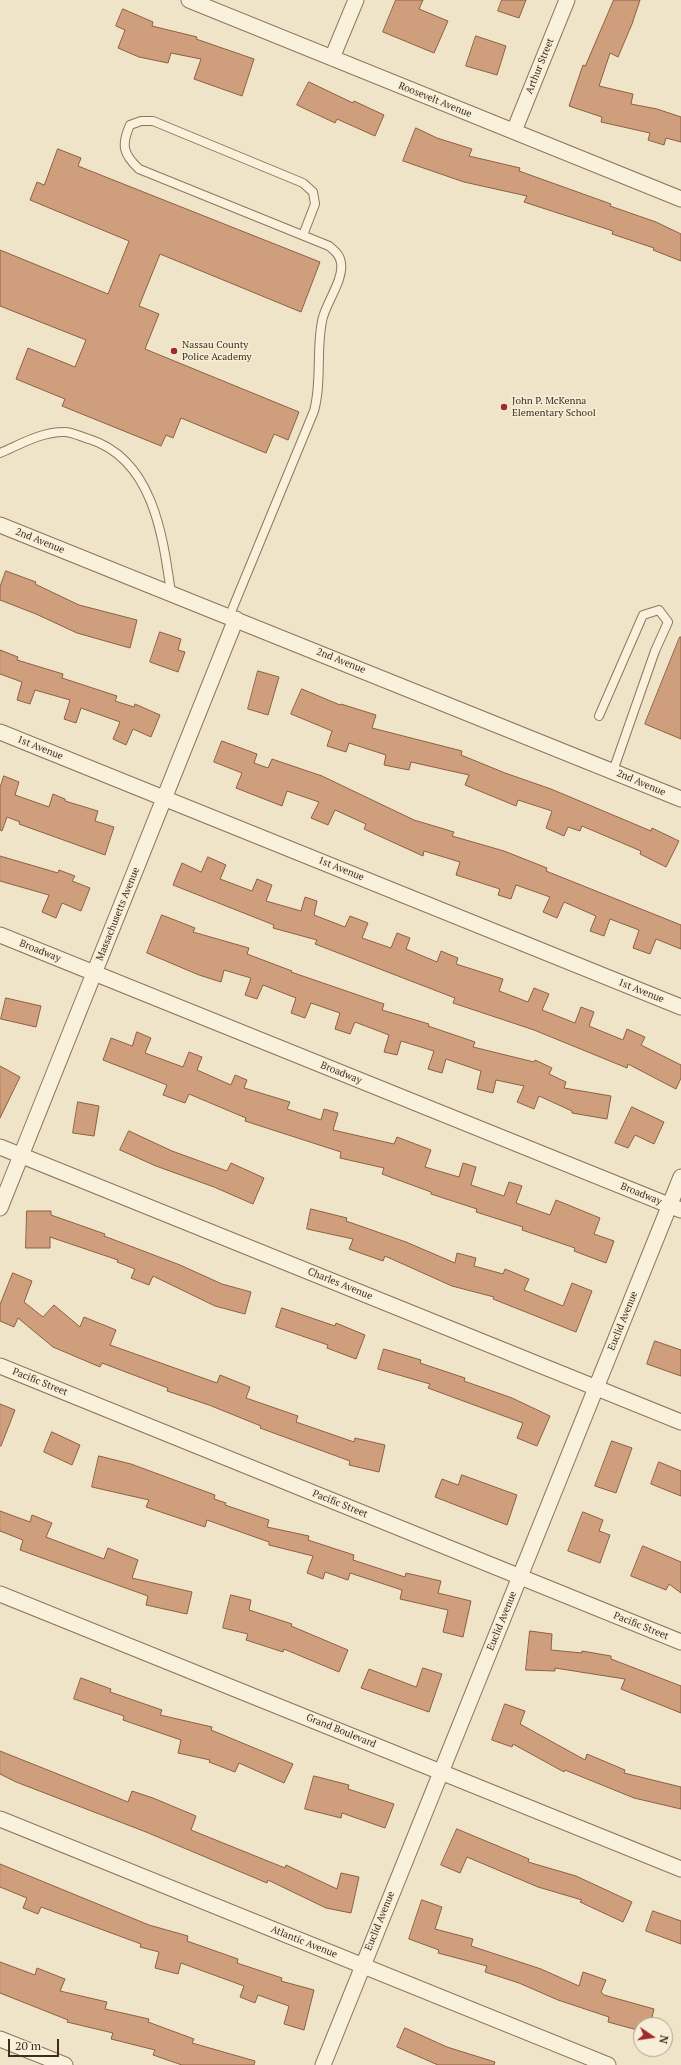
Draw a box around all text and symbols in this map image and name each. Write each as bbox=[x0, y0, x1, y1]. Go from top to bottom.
street label: Arthur Street bbox=[523, 36, 557, 96]
street label: Roosevelt Avenue bbox=[396, 80, 474, 120]
place label: Nassau County Police Academy bbox=[182, 339, 252, 362]
marker: Nassau County Police Academy bbox=[169, 346, 179, 356]
place label: John P. McKenna Elementary School bbox=[512, 395, 596, 418]
marker: John P. McKenna Elementary School bbox=[499, 402, 509, 412]
street label: 2nd Avenue bbox=[14, 526, 66, 556]
street label: 2nd Avenue bbox=[315, 646, 367, 676]
street label: 1st Avenue bbox=[15, 733, 65, 763]
street label: 2nd Avenue bbox=[615, 767, 667, 799]
street label: 1st Avenue bbox=[316, 854, 366, 884]
street label: Massachusetts Avenue bbox=[94, 865, 142, 963]
street label: Broadway bbox=[18, 937, 62, 965]
street label: 1st Avenue bbox=[616, 976, 666, 1006]
street label: Broadway bbox=[319, 1059, 363, 1087]
street label: Broadway bbox=[619, 1180, 663, 1208]
street label: Charles Avenue bbox=[306, 1266, 374, 1302]
street label: Euclid Avenue bbox=[606, 1290, 640, 1352]
street label: Pacific Street bbox=[11, 1365, 69, 1399]
street label: Pacific Street bbox=[311, 1487, 369, 1521]
street label: Euclid Avenue bbox=[485, 1590, 519, 1652]
street label: Pacific Street bbox=[612, 1609, 670, 1643]
street label: Grand Boulevard bbox=[304, 1711, 378, 1751]
street label: Euclid Avenue bbox=[363, 1890, 397, 1952]
street label: Atlantic Avenue bbox=[269, 1923, 339, 1961]
north arrow bbox=[633, 2017, 673, 2057]
scale bar bbox=[10, 2031, 61, 2057]
text: N bbox=[656, 2034, 671, 2045]
text: 20 m bbox=[15, 2038, 41, 2053]

